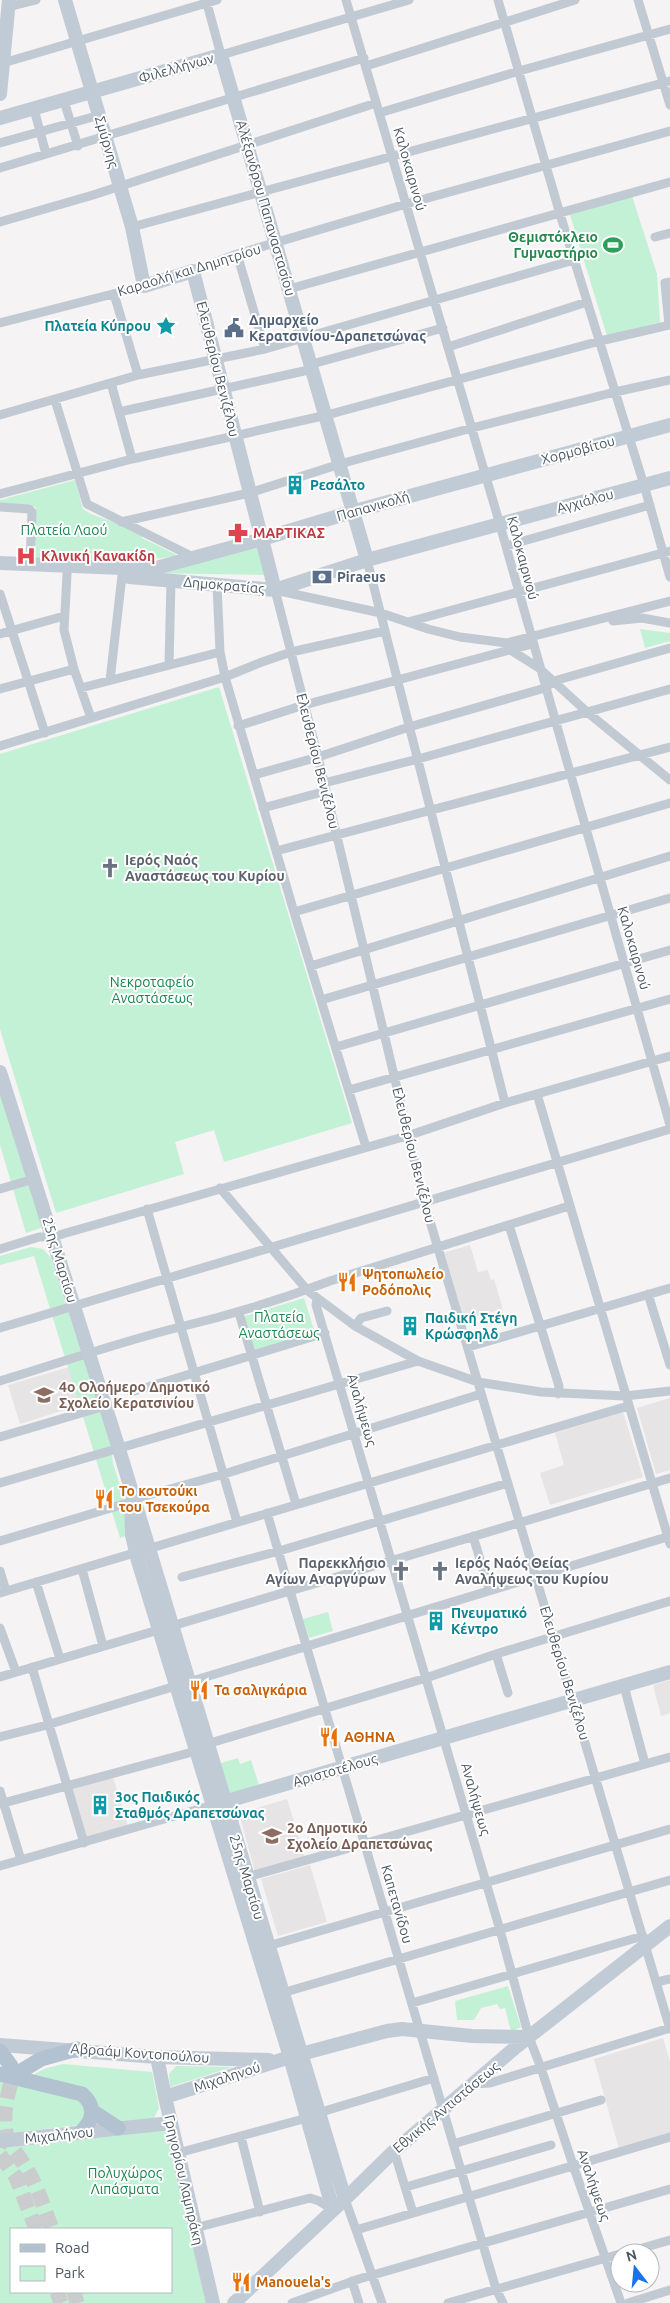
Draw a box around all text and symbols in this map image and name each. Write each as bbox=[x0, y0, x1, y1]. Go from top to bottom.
street label: Φιλελλήνων bbox=[137, 50, 216, 86]
street label: Σμύρνης bbox=[92, 114, 122, 170]
street label: Αλέξανδρου Παπαναστασίου bbox=[233, 118, 299, 298]
street label: Καλοκαιρινού bbox=[390, 125, 430, 213]
place label: Θεμιστόκλειο Γυμναστήριο bbox=[508, 229, 598, 261]
sports icon: Θεμιστόκλειο Γυμναστήριο bbox=[602, 234, 624, 256]
street label: Καραολή και Δημητρίου bbox=[115, 241, 263, 299]
street label: Ελευθερίου Βενιζέλου bbox=[193, 300, 243, 438]
place label: Δημαρχείο Κερατσινίου-Δραπετσώνας bbox=[249, 312, 426, 344]
place icon: Πλατεία Κύπρου bbox=[155, 315, 177, 337]
public building icon: Δημαρχείο Κερατσινίου-Δραπετσώνας bbox=[223, 317, 245, 339]
place label: Πλατεία Κύπρου bbox=[45, 318, 151, 334]
street label: Χορμοβίτου bbox=[539, 432, 617, 468]
building icon: Ρεσάλτο bbox=[284, 474, 306, 496]
place label: Ρεσάλτο bbox=[310, 477, 365, 493]
street label: Αγχιάλου bbox=[555, 486, 615, 516]
street label: Παπανικολή bbox=[335, 488, 411, 524]
street label: Καλοκαιρινού bbox=[504, 514, 542, 602]
park label: Πλατεία Λαού bbox=[21, 522, 107, 538]
pharmacy icon: ΜΑΡΤΙΚΑΣ bbox=[227, 522, 249, 544]
place label: ΜΑΡΤΙΚΑΣ bbox=[253, 525, 325, 541]
hospital icon: Κλινική Κανακίδη bbox=[15, 545, 37, 567]
place label: Κλινική Κανακίδη bbox=[41, 548, 155, 564]
bank icon: Piraeus bbox=[311, 566, 333, 588]
place label: Piraeus bbox=[337, 569, 386, 585]
street label: Δημοκρατίας bbox=[183, 573, 266, 597]
street label: Ελευθερίου Βενιζέλου bbox=[293, 692, 343, 830]
place label: Ιερός Ναός Αναστάσεως του Κυρίου bbox=[125, 852, 285, 884]
church icon: Ιερός Ναός Αναστάσεως του Κυρίου bbox=[99, 857, 121, 879]
street label: Καλοκαιρινού bbox=[614, 904, 654, 992]
park label: Νεκροταφείο Αναστάσεως bbox=[110, 974, 194, 1006]
street label: Ελευθερίου Βενιζέλου bbox=[389, 1086, 439, 1224]
street label: 25ης Μαρτίου bbox=[39, 1216, 81, 1304]
place label: Ψητοπωλείο Ροδόπολις bbox=[362, 1266, 444, 1298]
restaurant icon: Ψητοπωλείο Ροδόπολις bbox=[336, 1271, 358, 1293]
park label: Πλατεία Αναστάσεως bbox=[239, 1309, 320, 1341]
place label: Παιδική Στέγη Κρώσφηλδ bbox=[425, 1310, 517, 1342]
building icon: Παιδική Στέγη Κρώσφηλδ bbox=[399, 1315, 421, 1337]
street label: Αναλήψεως bbox=[344, 1372, 380, 1449]
place label: 4o Ολοήμερο Δημοτικό Σχολείο Κερατσινίου bbox=[59, 1379, 210, 1411]
school or university icon: 4o Ολοήμερο Δημοτικό Σχολείο Κερατσινίου bbox=[33, 1384, 55, 1406]
place label: Το κουτούκι του Τσεκούρα bbox=[119, 1483, 210, 1515]
restaurant icon: Το κουτούκι του Τσεκούρα bbox=[93, 1488, 115, 1510]
place label: Παρεκκλήσιο Αγίων Αναργύρων bbox=[266, 1555, 387, 1587]
place label: Ιερός Ναός Θείας Αναλήψεως του Κυρίου bbox=[455, 1555, 609, 1587]
church icon: Παρεκκλήσιο Αγίων Αναργύρων bbox=[390, 1560, 412, 1582]
church icon: Ιερός Ναός Θείας Αναλήψεως του Κυρίου bbox=[429, 1560, 451, 1582]
street label: Ελευθερίου Βενιζέλου bbox=[537, 1604, 593, 1742]
place label: Πνευματικό Κέντρο bbox=[451, 1605, 527, 1637]
building icon: Πνευματικό Κέντρο bbox=[425, 1610, 447, 1632]
restaurant icon: Τα σαλιγκάρια bbox=[188, 1679, 210, 1701]
place label: Τα σαλιγκάρια bbox=[214, 1682, 308, 1698]
restaurant icon: ΑΘΗΝΑ bbox=[318, 1726, 340, 1748]
place label: ΑΘΗΝΑ bbox=[344, 1729, 395, 1745]
street label: Αριστοτέλους bbox=[291, 1750, 380, 1790]
street label: Αναλήψεως bbox=[458, 1761, 494, 1838]
place label: 3ος Παιδικός Σταθμός Δραπετσώνας bbox=[115, 1789, 265, 1821]
building icon: 3ος Παιδικός Σταθμός Δραπετσώνας bbox=[89, 1794, 111, 1816]
place label: 2ο Δημοτικό Σχολείο Δραπετσώνας bbox=[287, 1820, 433, 1852]
school or university icon: 2ο Δημοτικό Σχολείο Δραπετσώνας bbox=[261, 1825, 283, 1847]
street label: 25ης Μαρτίου bbox=[226, 1833, 268, 1921]
street label: Καπετανίδου bbox=[378, 1863, 416, 1945]
street label: Αβραάμ Κοντοπούλου bbox=[70, 2040, 210, 2066]
street label: Εθνικής Αντιστάσεως bbox=[390, 2057, 503, 2156]
street label: Μιχαληνού bbox=[192, 2059, 262, 2095]
street label: Γρηγορίου Λαμπράκη bbox=[161, 2113, 207, 2247]
street label: Μιχαλήνου bbox=[24, 2123, 94, 2147]
street label: Αναλήψεως bbox=[574, 2147, 614, 2224]
park label: Πολυχώρος Λιπάσματα bbox=[88, 2165, 163, 2197]
legend bbox=[10, 2228, 172, 2293]
text: Road bbox=[55, 2239, 90, 2256]
north arrow bbox=[610, 2243, 660, 2293]
text: N bbox=[624, 2246, 639, 2265]
text: Park bbox=[55, 2264, 85, 2281]
restaurant icon: Manouela's bbox=[230, 2271, 252, 2293]
place label: Manouela's bbox=[256, 2274, 331, 2290]

